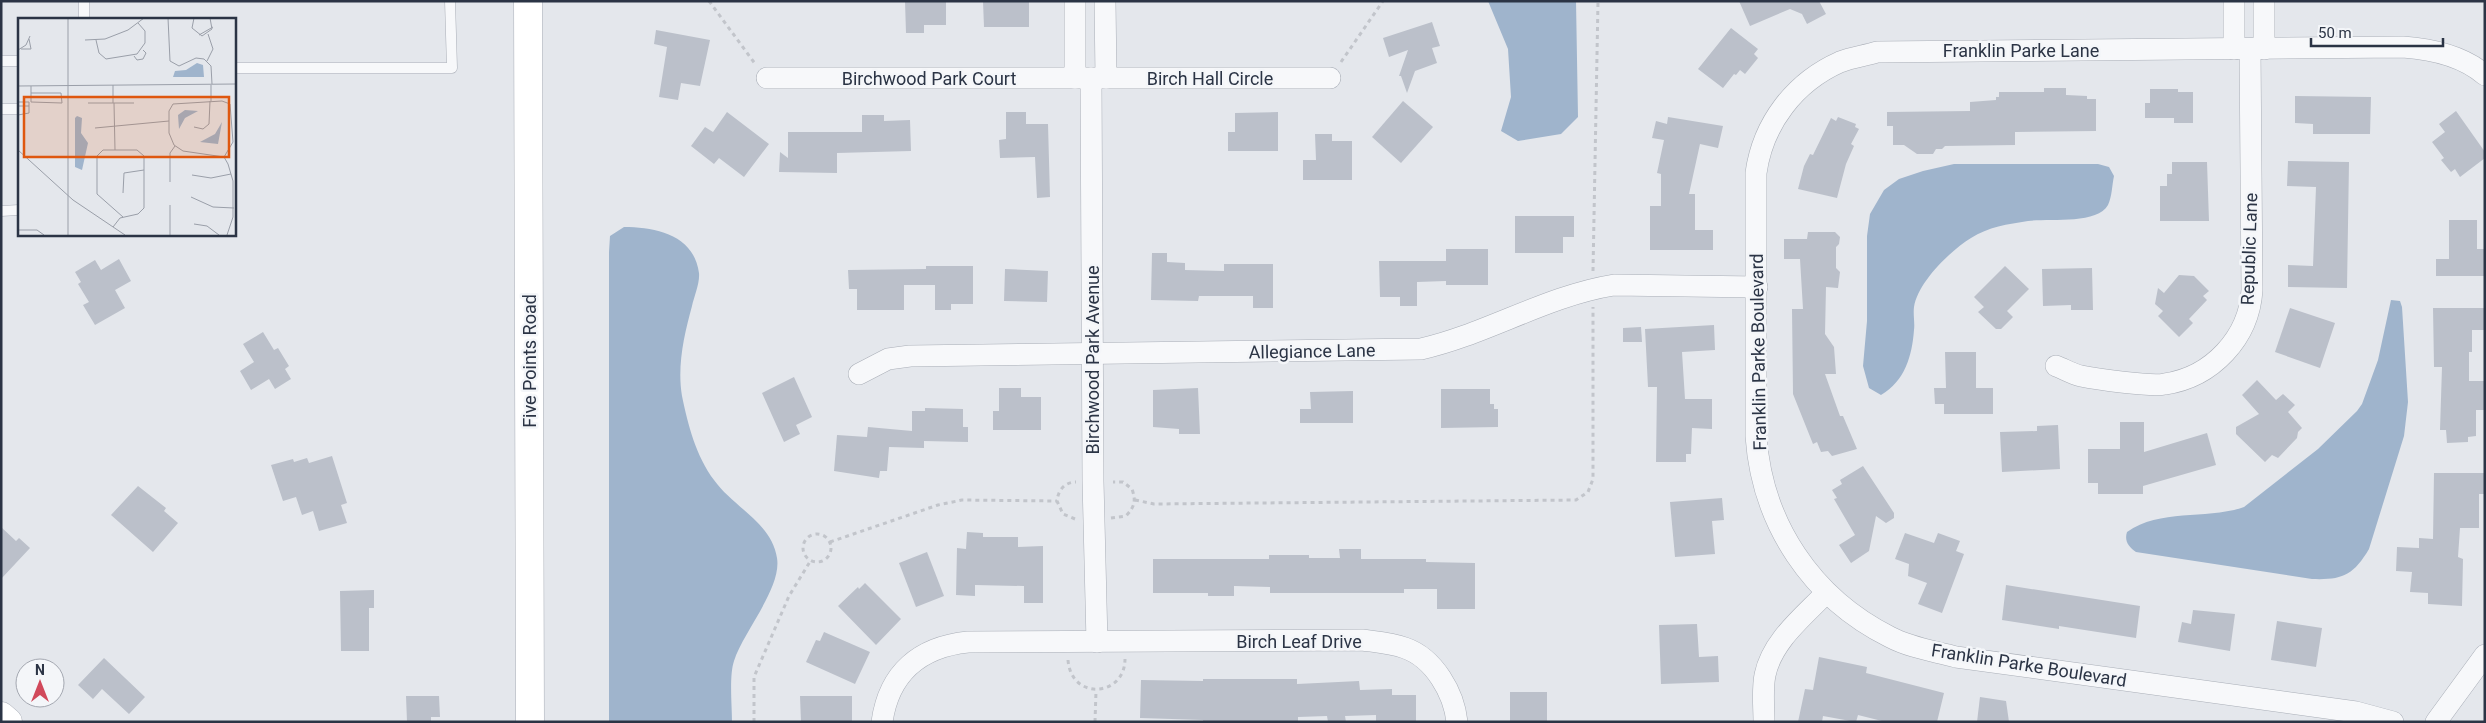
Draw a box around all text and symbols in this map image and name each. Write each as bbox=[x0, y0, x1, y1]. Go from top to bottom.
scale bar bbox=[2311, 15, 2444, 47]
inset map bbox=[18, 18, 235, 235]
text: 50 m bbox=[2318, 24, 2352, 42]
street label: Franklin Parke Lane bbox=[1943, 40, 2099, 61]
street label: Birchwood Park Court bbox=[842, 68, 1016, 89]
street label: Birch Hall Circle bbox=[1147, 68, 1273, 89]
street label: Republic Lane bbox=[2237, 192, 2261, 306]
street label: Franklin Parke Boulevard bbox=[1746, 253, 1770, 451]
street label: Birchwood Park Avenue bbox=[1082, 265, 1103, 455]
street label: Five Points Road bbox=[519, 294, 540, 428]
street label: Allegiance Lane bbox=[1248, 339, 1376, 363]
street label: Birch Leaf Drive bbox=[1236, 631, 1362, 652]
street label: Franklin Parke Boulevard bbox=[1930, 639, 2128, 691]
north arrow bbox=[15, 658, 65, 708]
text: N bbox=[35, 662, 45, 678]

